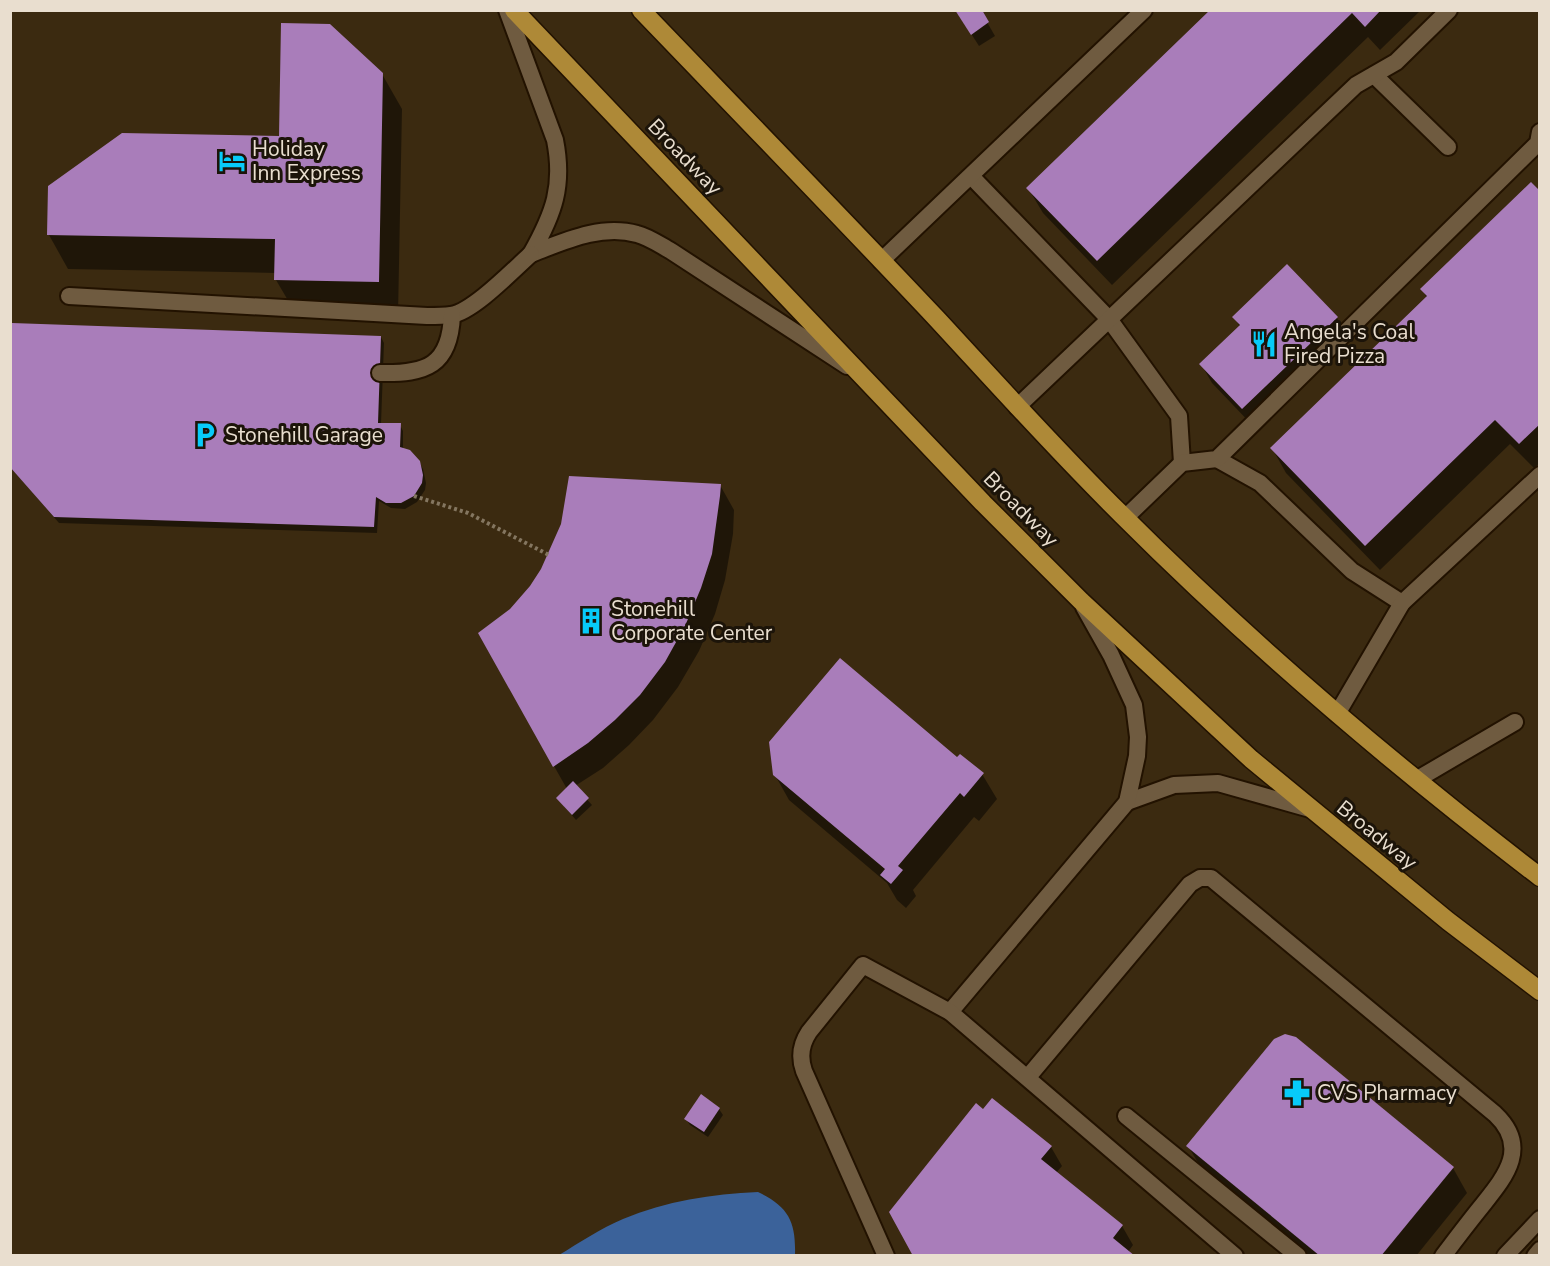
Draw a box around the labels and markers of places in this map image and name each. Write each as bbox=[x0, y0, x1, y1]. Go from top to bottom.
place label: Holiday Inn Express bbox=[252, 135, 361, 187]
hotel icon: Holiday Inn Express bbox=[217, 146, 247, 176]
place label: Angela's Coal Fired Pizza bbox=[1284, 318, 1415, 370]
restaurant icon: Angela's Coal Fired Pizza bbox=[1249, 329, 1279, 359]
parking icon: Stonehill Garage bbox=[190, 420, 220, 450]
place label: Stonehill Garage bbox=[225, 421, 383, 449]
place label: Stonehill Corporate Center bbox=[611, 595, 773, 647]
building icon: Stonehill Corporate Center bbox=[576, 606, 606, 636]
pharmacy icon: CVS Pharmacy bbox=[1282, 1078, 1312, 1108]
place label: CVS Pharmacy bbox=[1317, 1079, 1457, 1107]

